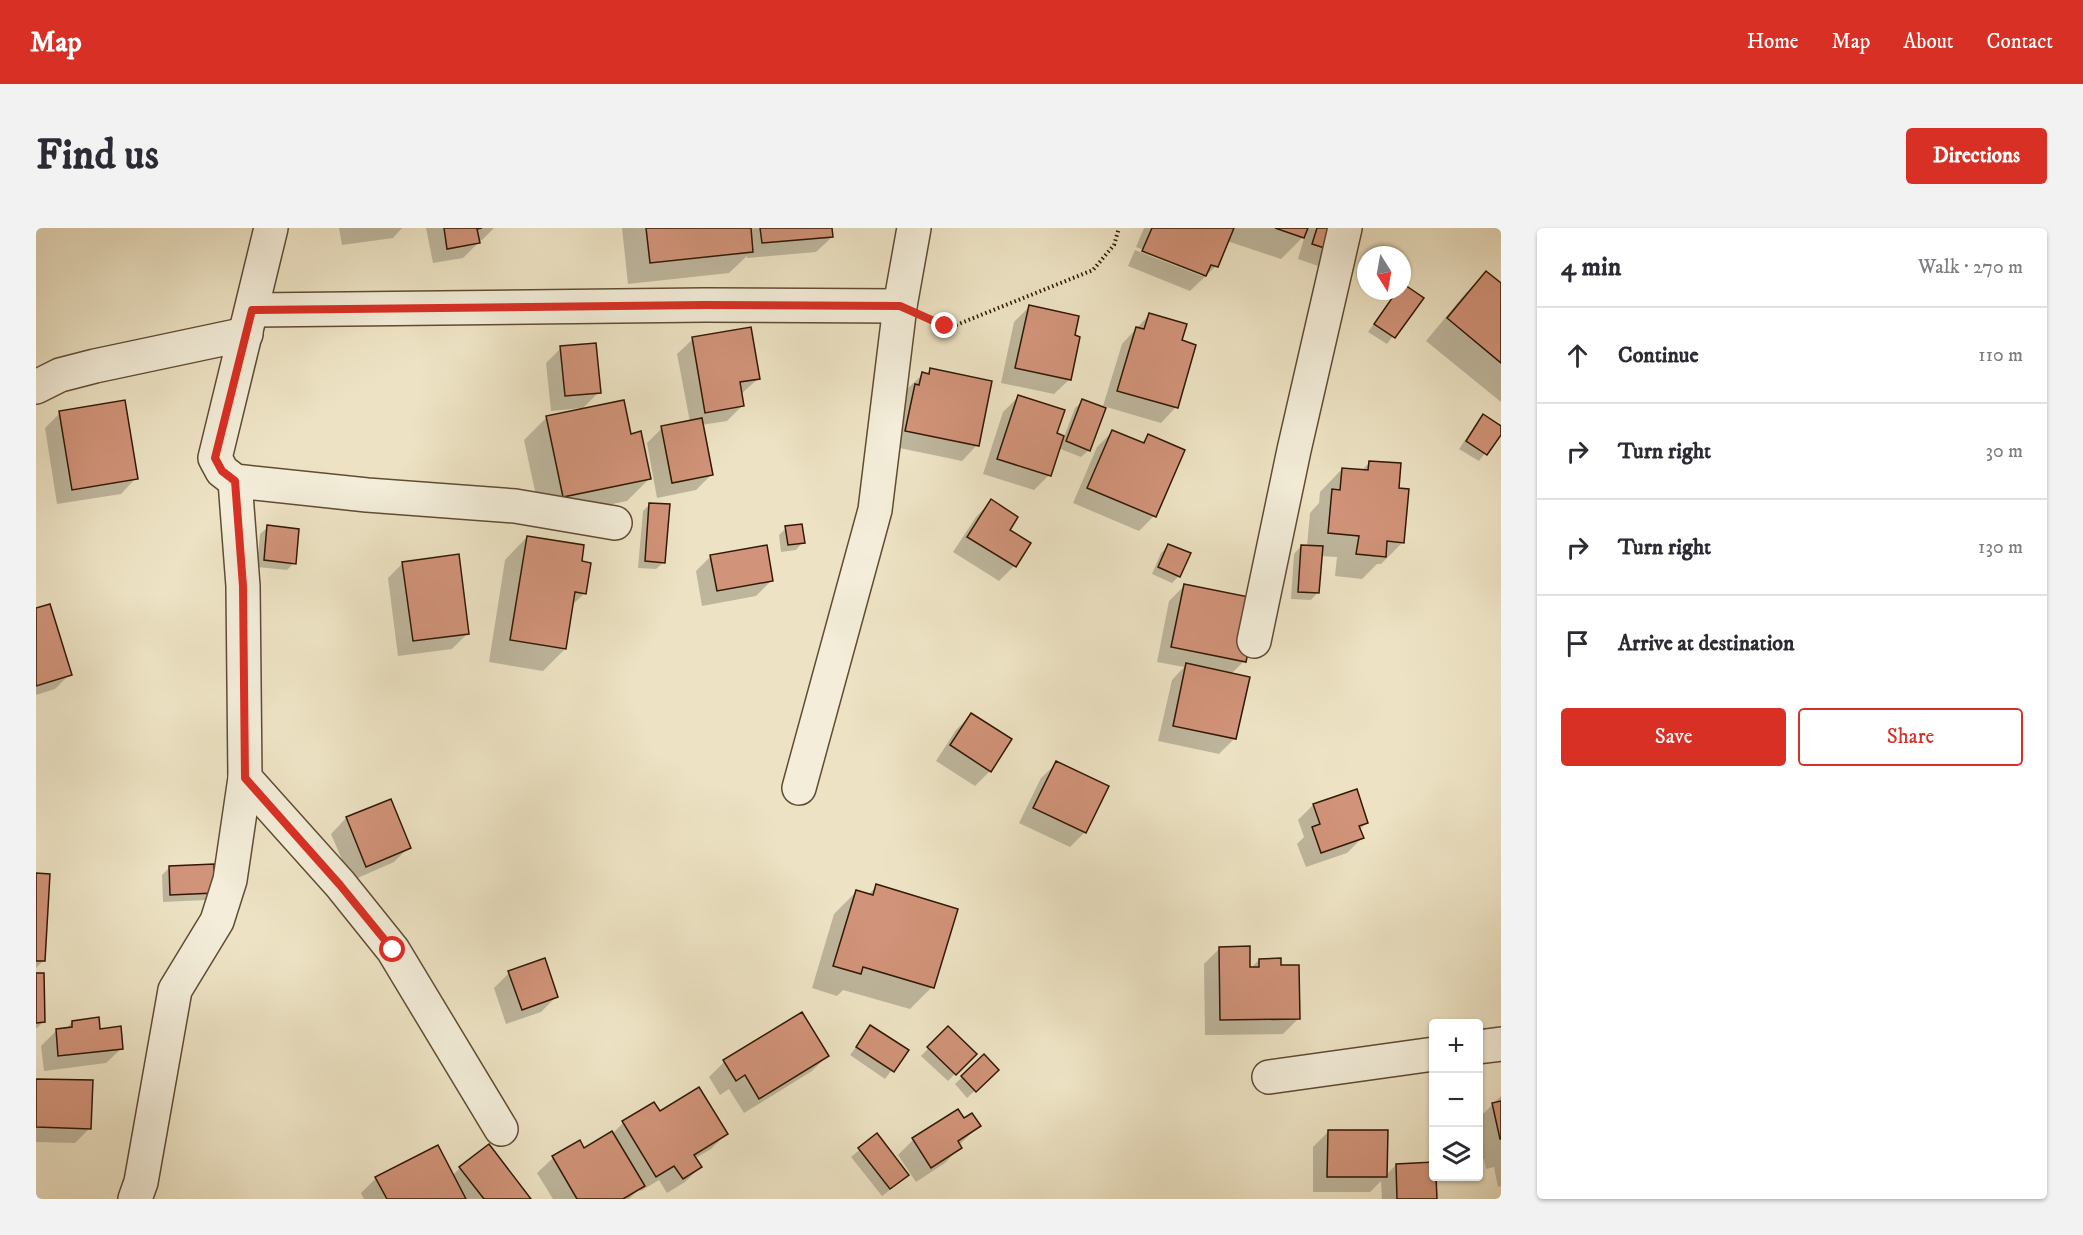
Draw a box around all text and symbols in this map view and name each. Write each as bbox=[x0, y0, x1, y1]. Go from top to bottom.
text: Map bbox=[30, 25, 82, 60]
text: Home bbox=[1747, 29, 1799, 55]
text: Map bbox=[1832, 29, 1870, 55]
text: About bbox=[1903, 29, 1954, 55]
text: Contact bbox=[1987, 29, 2053, 55]
button: Directions bbox=[1906, 128, 2047, 184]
text: Find us bbox=[36, 130, 159, 182]
north arrow bbox=[1357, 246, 1411, 300]
text: 4 min bbox=[1561, 251, 1621, 284]
text: Walk · 270 m bbox=[1918, 255, 2023, 280]
route end bbox=[931, 312, 957, 338]
icon: ahead bbox=[1561, 339, 1594, 372]
text: Continue bbox=[1618, 342, 1699, 369]
text: 110 m bbox=[1978, 343, 2023, 368]
icon: right bbox=[1561, 435, 1594, 468]
text: Turn right bbox=[1618, 438, 1711, 465]
text: 30 m bbox=[1985, 439, 2023, 464]
icon: right bbox=[1561, 531, 1594, 564]
text: Turn right bbox=[1618, 534, 1711, 561]
text: 130 m bbox=[1978, 535, 2023, 560]
icon: arrive bbox=[1561, 627, 1594, 660]
text: Arrive at destination bbox=[1618, 630, 1795, 657]
button: Save bbox=[1561, 708, 1786, 766]
button: Share bbox=[1798, 708, 2023, 766]
route start bbox=[379, 936, 405, 962]
map controls bbox=[1429, 1019, 1483, 1181]
button: + bbox=[1429, 1019, 1483, 1073]
button: − bbox=[1429, 1073, 1483, 1127]
button: layers bbox=[1429, 1127, 1483, 1181]

